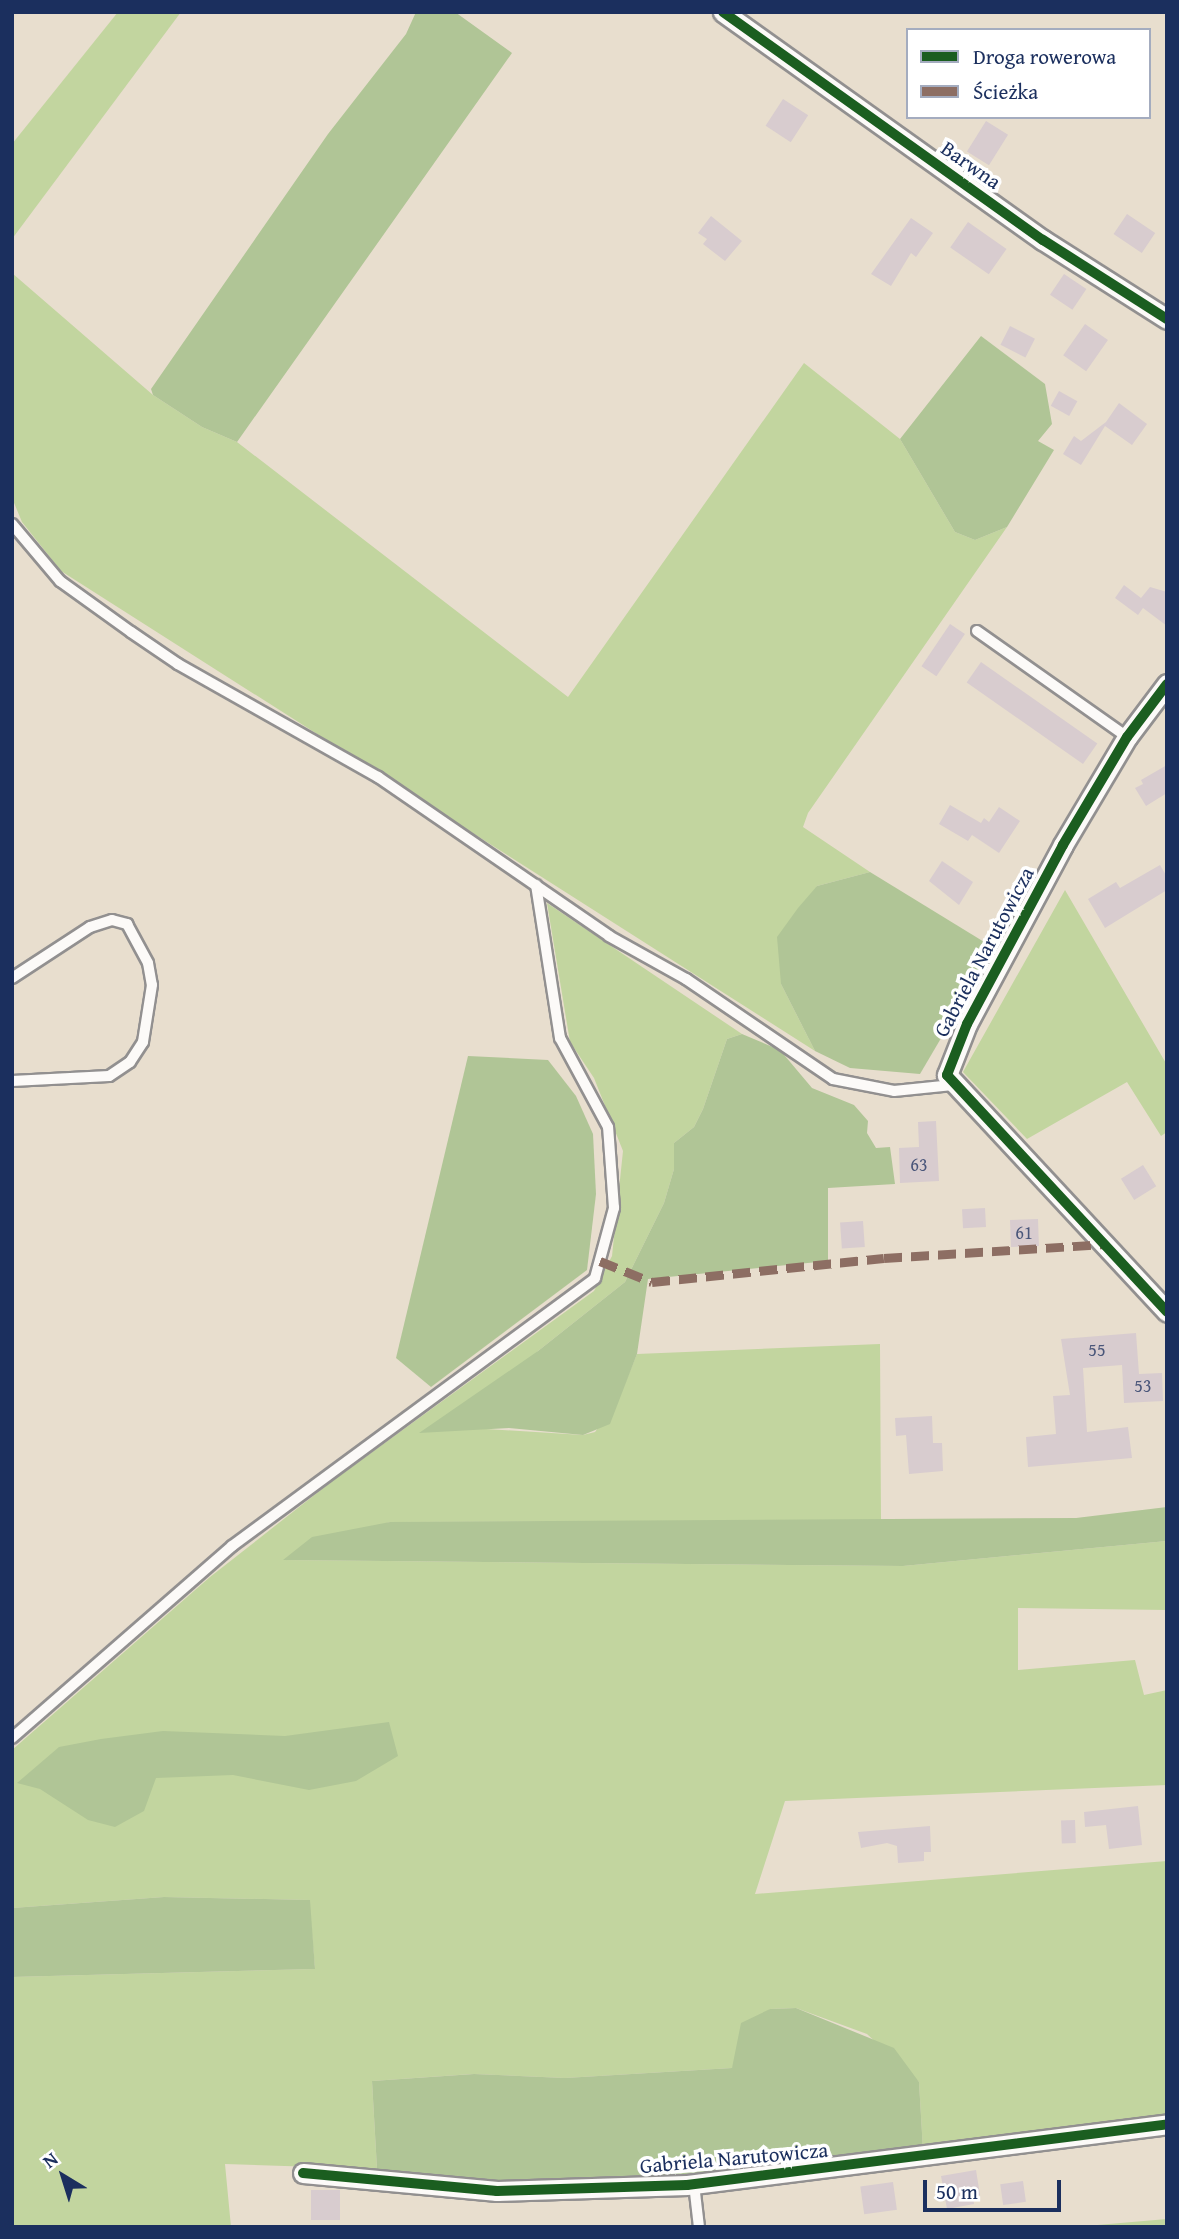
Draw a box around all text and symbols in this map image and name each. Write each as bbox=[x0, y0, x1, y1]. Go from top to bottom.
legend bbox=[906, 28, 1151, 119]
text: Droga rowerowa bbox=[973, 41, 1116, 72]
text: Ścieżka bbox=[973, 76, 1038, 107]
street label: Barwna bbox=[936, 135, 1006, 195]
street label: Gabriela Narutowicza bbox=[929, 863, 1039, 1041]
house number: 63 bbox=[910, 1154, 928, 1176]
house number: 61 bbox=[1015, 1222, 1033, 1244]
house number: 55 bbox=[1088, 1339, 1106, 1361]
house number: 53 bbox=[1134, 1375, 1152, 1397]
street label: Gabriela Narutowicza bbox=[639, 2137, 829, 2179]
north arrow bbox=[28, 2141, 98, 2211]
text: N bbox=[36, 2145, 64, 2174]
scale bar bbox=[927, 2166, 1065, 2210]
text: 50 m bbox=[936, 2176, 978, 2207]

